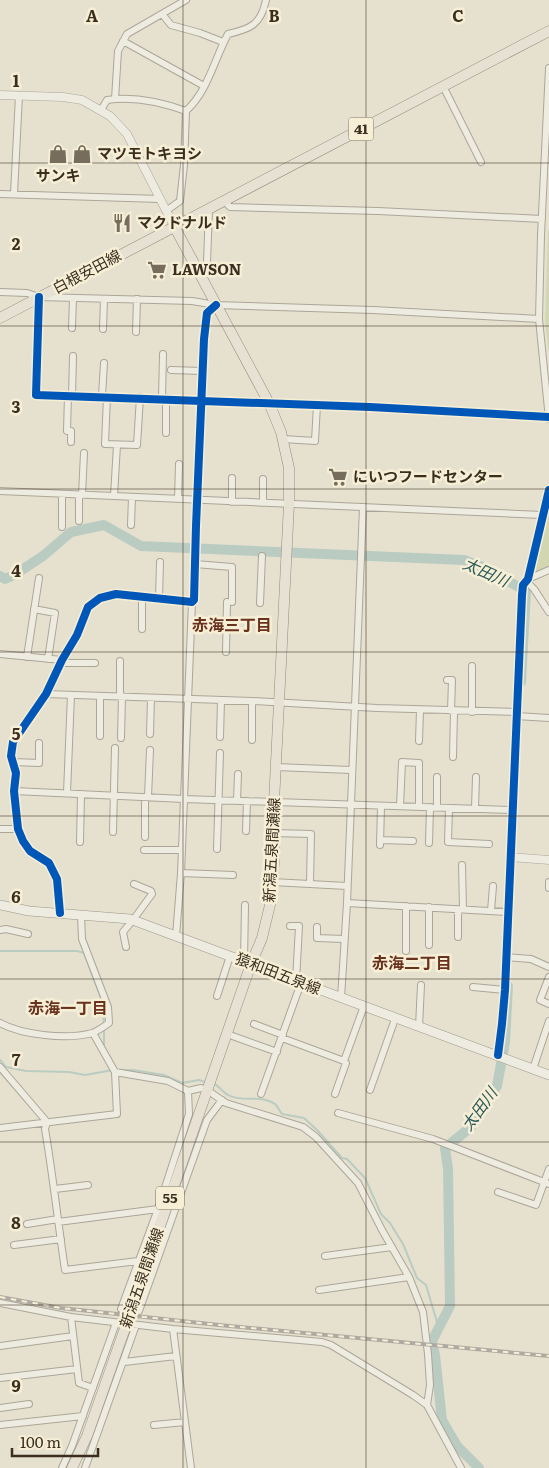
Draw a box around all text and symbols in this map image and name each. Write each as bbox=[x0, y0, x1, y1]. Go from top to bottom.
text: A bbox=[86, 3, 98, 27]
text: B bbox=[268, 3, 280, 27]
text: C bbox=[452, 3, 464, 27]
text: 1 bbox=[13, 68, 20, 92]
road number: 41 bbox=[348, 118, 374, 140]
place label: マツモトキヨシ bbox=[97, 141, 202, 164]
shop icon: サンキ bbox=[47, 143, 69, 165]
shop icon: マツモトキヨシ bbox=[71, 143, 93, 165]
place label: サンキ bbox=[35, 163, 81, 186]
place label: マクドナルド bbox=[137, 210, 227, 233]
restaurant icon: マクドナルド bbox=[111, 212, 133, 234]
text: 2 bbox=[12, 231, 21, 255]
street label: 白根安田線 bbox=[48, 243, 125, 298]
place label: LAWSON bbox=[172, 257, 241, 280]
supermarket icon: LAWSON bbox=[146, 259, 168, 281]
text: 3 bbox=[12, 394, 21, 418]
place label: にいつフードセンター bbox=[353, 464, 503, 487]
supermarket icon: にいつフードセンター bbox=[327, 466, 349, 488]
water label: 太田川 bbox=[460, 550, 515, 593]
text: 4 bbox=[11, 558, 21, 582]
district label: 赤海三丁目 bbox=[192, 612, 272, 636]
text: 5 bbox=[12, 721, 21, 745]
street label: 新潟五泉間瀬線 bbox=[256, 797, 285, 903]
text: 6 bbox=[11, 884, 21, 908]
street label: 猿和田五泉線 bbox=[232, 946, 325, 999]
district label: 赤海二丁目 bbox=[372, 950, 452, 974]
district label: 赤海一丁目 bbox=[28, 995, 108, 1019]
text: 7 bbox=[12, 1047, 21, 1071]
water label: 太田川 bbox=[454, 1080, 503, 1135]
road number: 55 bbox=[156, 1186, 184, 1210]
text: 8 bbox=[11, 1210, 21, 1234]
street label: 新潟五泉間瀬線 bbox=[113, 1224, 169, 1331]
text: 9 bbox=[11, 1373, 21, 1397]
scale bar bbox=[12, 1426, 99, 1458]
text: 100 m bbox=[20, 1430, 61, 1453]

